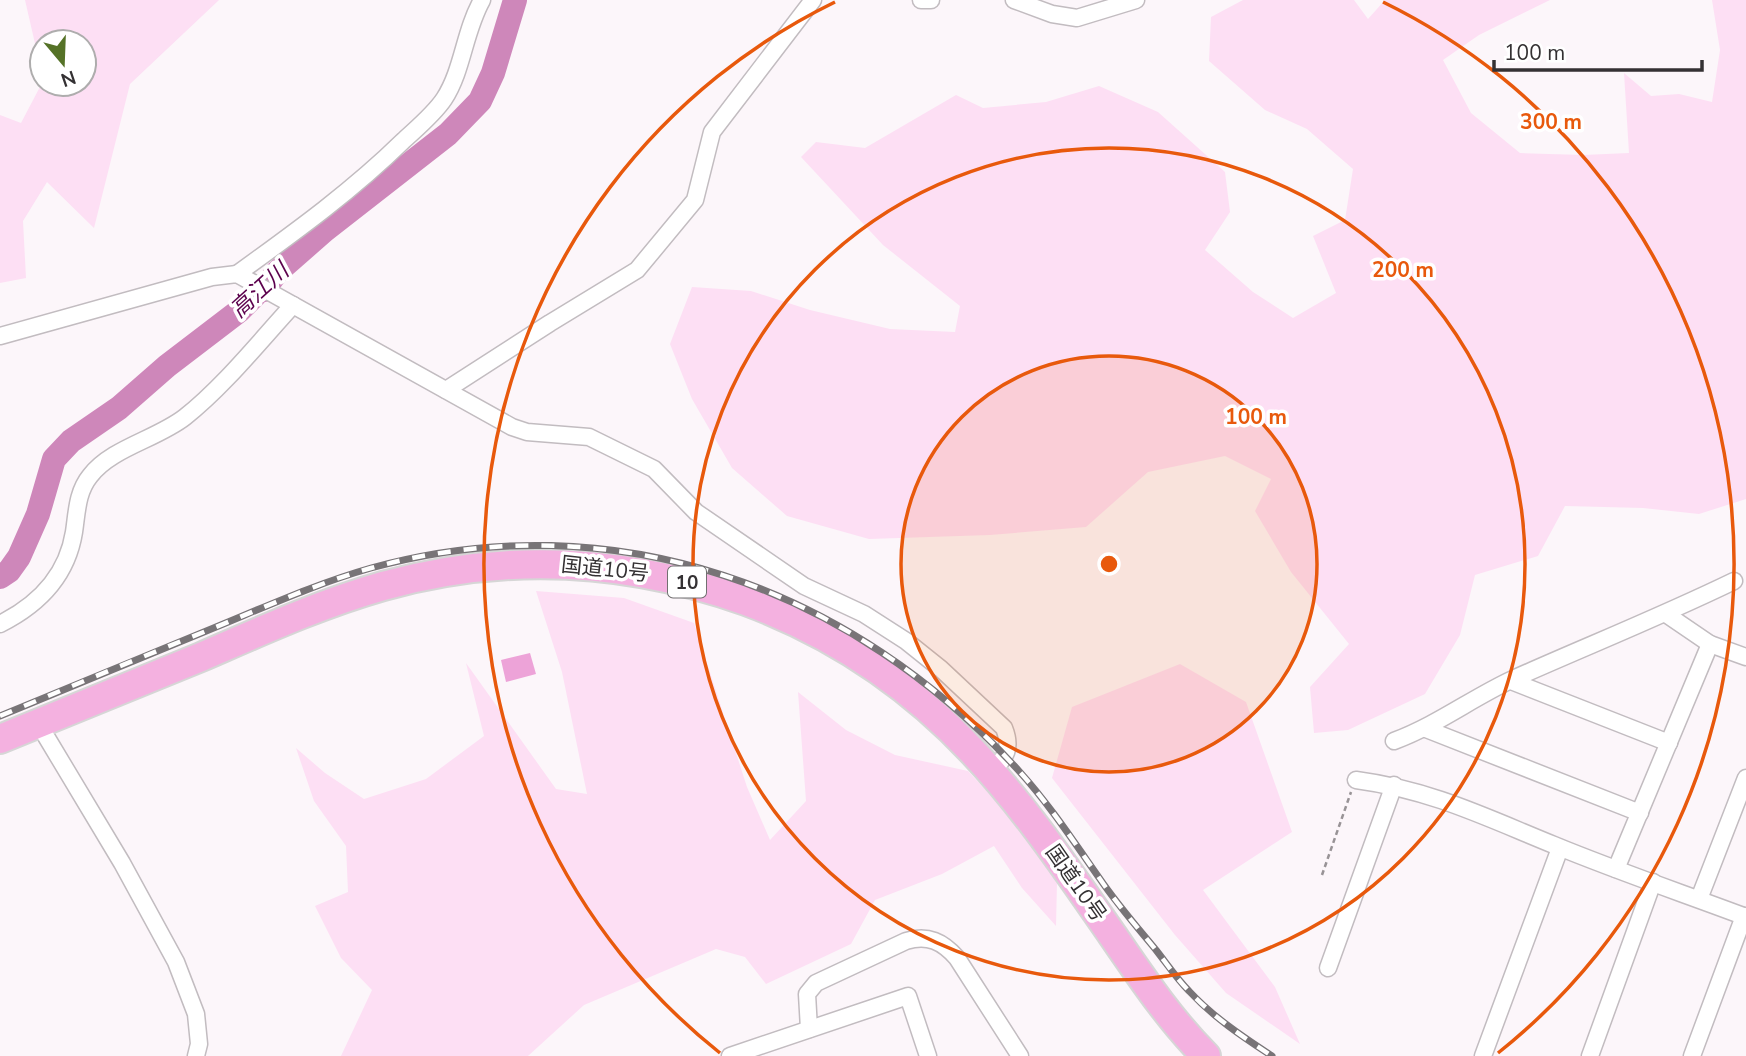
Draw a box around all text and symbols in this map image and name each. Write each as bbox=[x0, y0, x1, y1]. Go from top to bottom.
north arrow bbox=[28, 28, 98, 98]
scale bar bbox=[1494, 28, 1702, 72]
text: 100 m bbox=[1504, 39, 1565, 67]
text: N bbox=[57, 64, 79, 93]
text: 300 m bbox=[1520, 108, 1582, 136]
water label: 高江川 bbox=[223, 254, 298, 325]
text: 200 m bbox=[1372, 256, 1434, 284]
text: 100 m bbox=[1225, 403, 1287, 431]
street label: 国道10号 bbox=[560, 550, 650, 588]
centre of rings bbox=[1097, 552, 1121, 576]
road number: 10 bbox=[668, 566, 706, 597]
street label: 国道10号 bbox=[1039, 839, 1113, 927]

